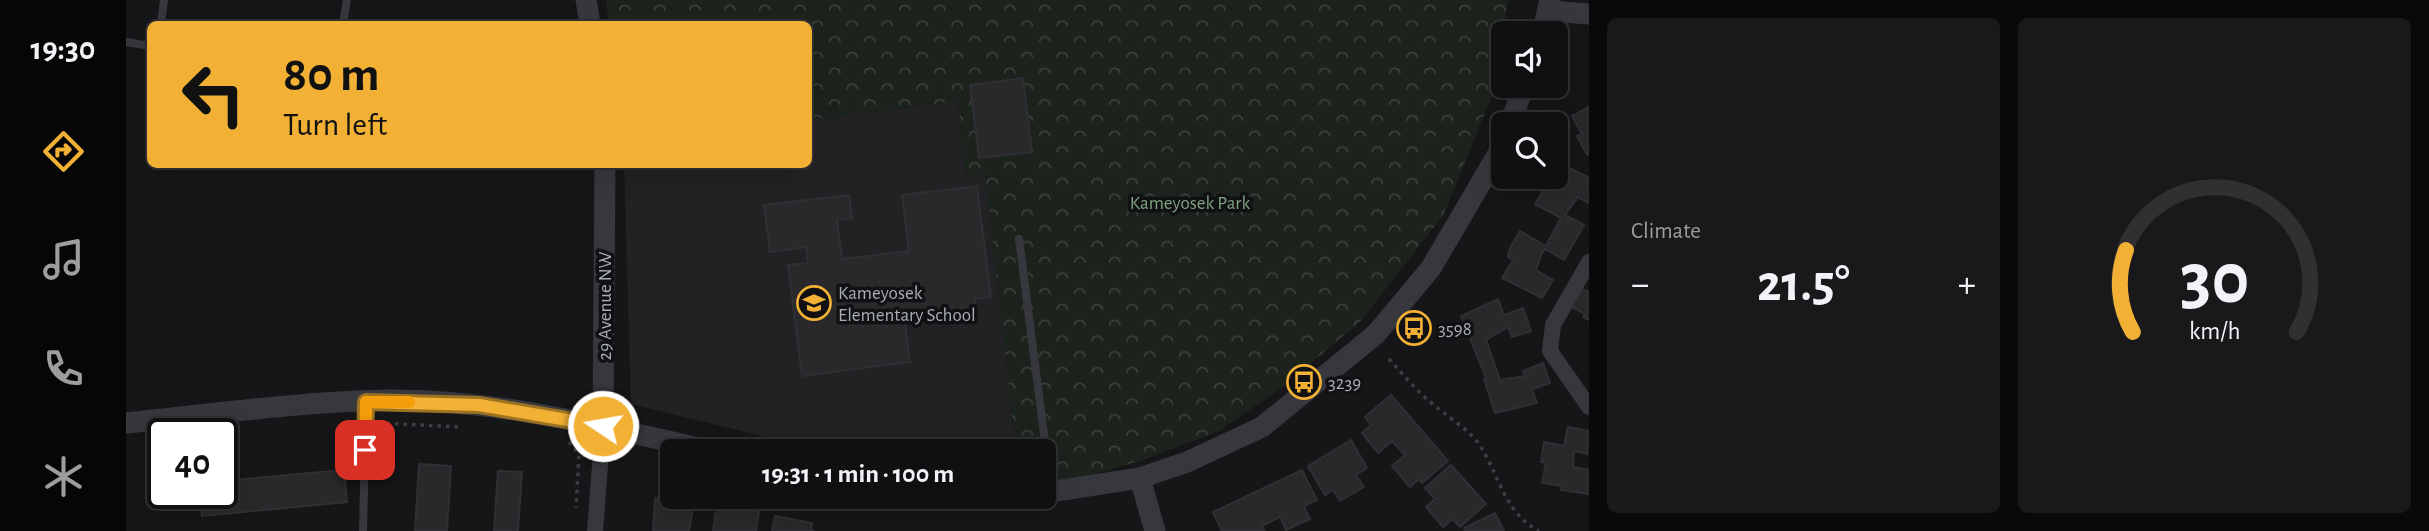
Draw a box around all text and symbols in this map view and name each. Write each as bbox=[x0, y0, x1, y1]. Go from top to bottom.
map controls bbox=[1491, 21, 1568, 189]
button: sound bbox=[1491, 21, 1568, 98]
text: 19:30 bbox=[31, 33, 95, 65]
icon: left bbox=[168, 49, 259, 140]
text: 80 m bbox=[283, 51, 380, 100]
text: Turn left bbox=[283, 109, 387, 141]
button: search bbox=[1491, 112, 1568, 189]
icon: directions bbox=[39, 127, 88, 176]
park label: Kameyosek Park bbox=[1130, 194, 1250, 213]
text: Climate bbox=[1631, 220, 1701, 243]
icon: music bbox=[39, 235, 88, 284]
text: 30 bbox=[2180, 244, 2249, 317]
street label: 29 Avenue NW bbox=[596, 252, 615, 360]
text: 21.5° bbox=[1757, 258, 1850, 310]
text: − bbox=[1631, 266, 1649, 304]
text: + bbox=[1958, 266, 1976, 304]
school or university icon: Kameyosek Elementary School bbox=[795, 284, 833, 322]
place label: Kameyosek Elementary School bbox=[838, 284, 976, 325]
bus stop icon: 3598 bbox=[1395, 309, 1433, 347]
text: km/h bbox=[2189, 318, 2240, 343]
place label: 3598 bbox=[1438, 320, 1472, 339]
icon: phone bbox=[39, 344, 88, 393]
bus stop icon: 3239 bbox=[1285, 363, 1323, 401]
place label: 3239 bbox=[1328, 374, 1361, 393]
position arrow bbox=[566, 389, 640, 463]
speed limit sign: 40 bbox=[147, 418, 238, 509]
pin bbox=[335, 420, 395, 480]
icon: arrive bbox=[346, 431, 384, 469]
icon: climate bbox=[39, 452, 88, 501]
text: 19:31 · 1 min · 100 m bbox=[762, 461, 954, 487]

